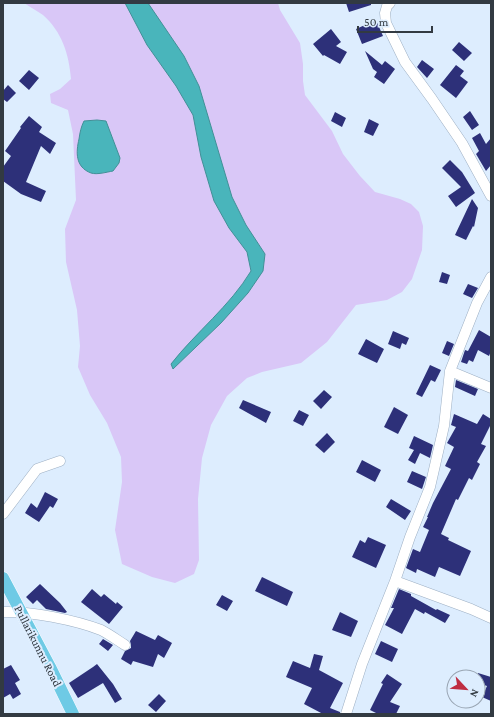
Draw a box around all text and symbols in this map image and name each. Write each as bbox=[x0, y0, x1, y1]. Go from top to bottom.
scale bar bbox=[358, 8, 432, 34]
text: 50 m bbox=[364, 15, 389, 29]
street label: Pullarikunnu Road bbox=[11, 603, 65, 690]
north arrow bbox=[446, 669, 486, 709]
text: N bbox=[468, 687, 482, 700]

